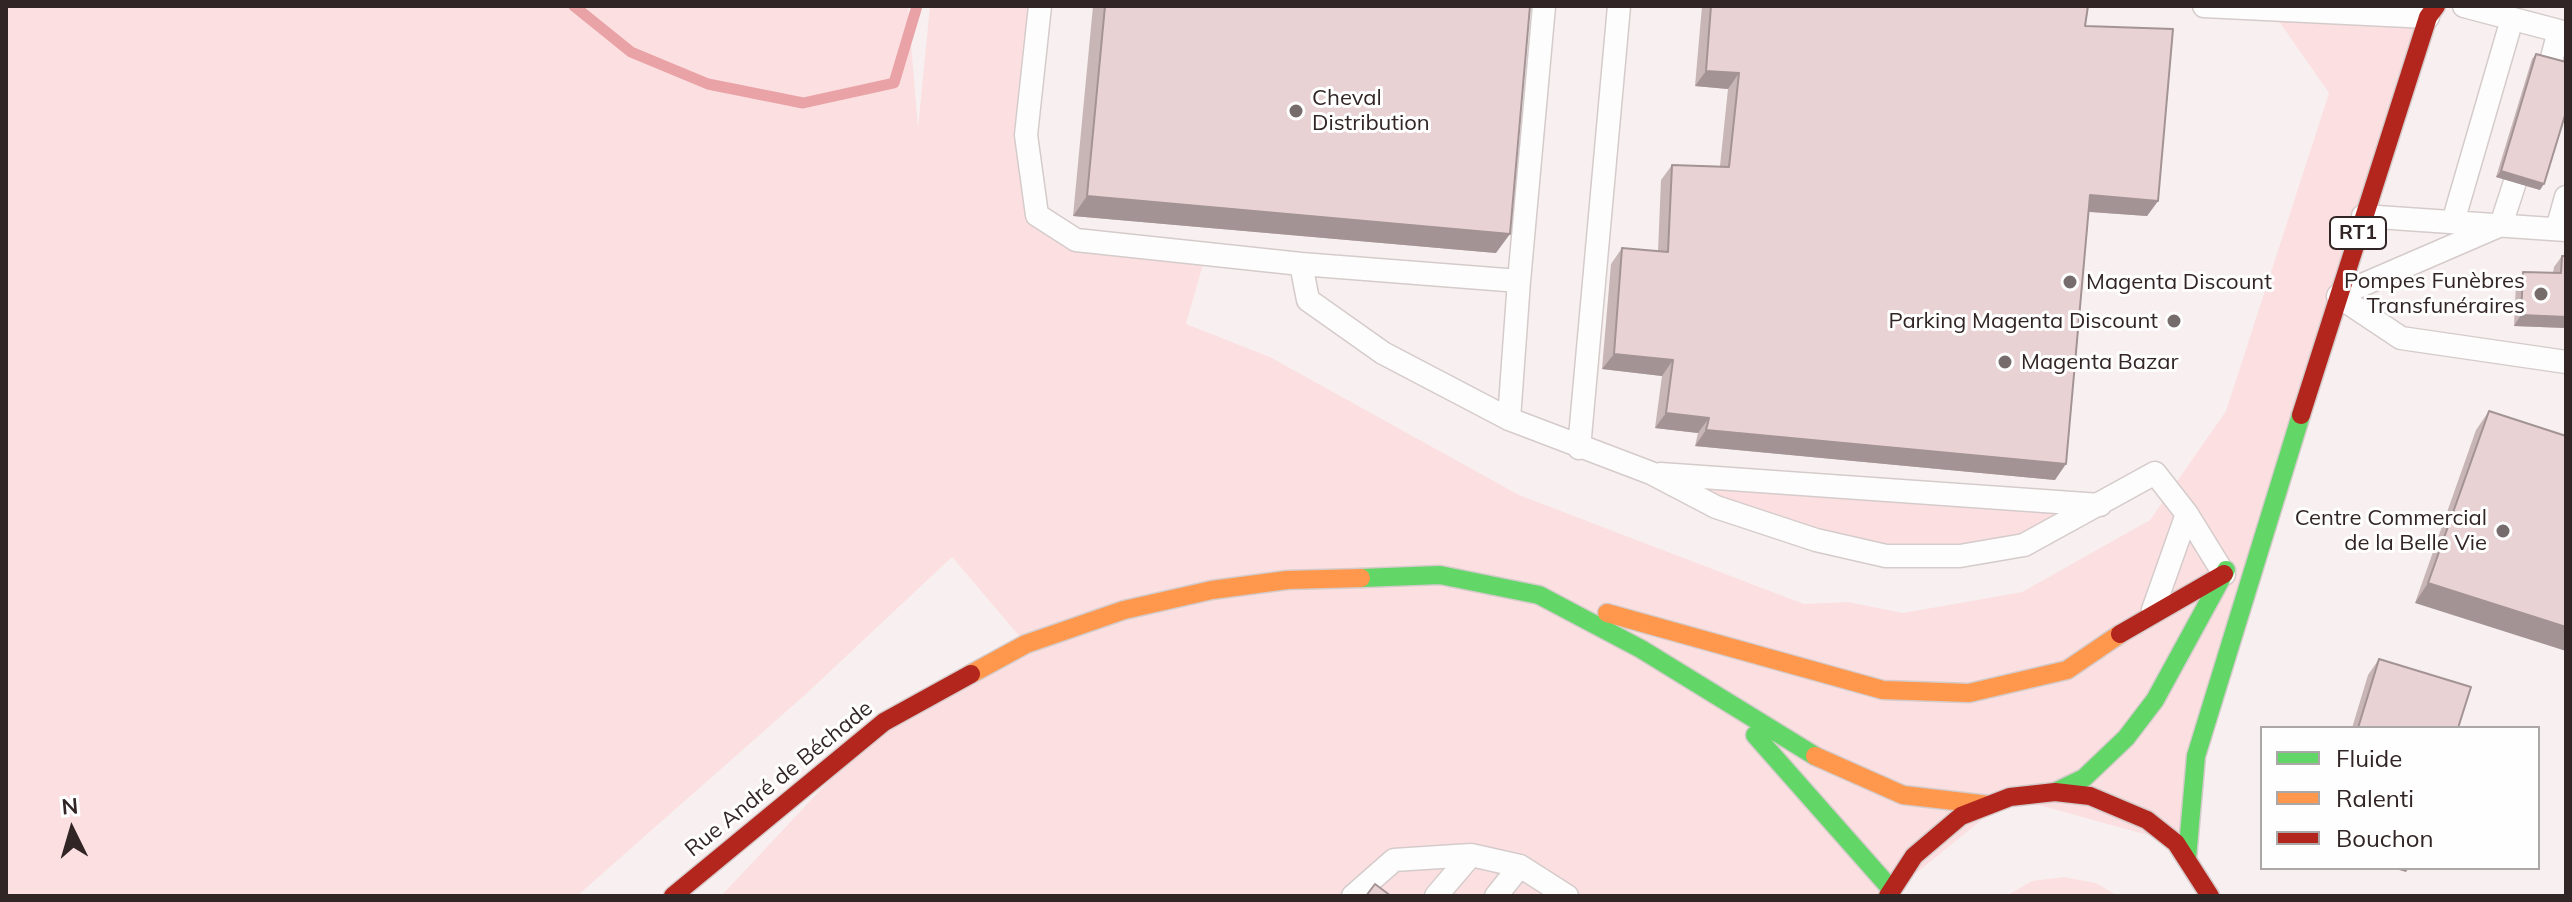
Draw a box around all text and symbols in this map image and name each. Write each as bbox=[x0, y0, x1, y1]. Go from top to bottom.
place label: Cheval Distribution bbox=[1312, 85, 1430, 136]
marker: Cheval Distribution bbox=[1287, 102, 1305, 120]
road number: RT1 bbox=[2330, 217, 2386, 249]
place label: Pompes Funèbres Transfunéraires bbox=[2344, 268, 2525, 320]
place label: Magenta Discount bbox=[2086, 269, 2272, 295]
marker: Magenta Discount bbox=[2061, 273, 2079, 291]
marker: Pompes Funèbres Transfunéraires bbox=[2532, 285, 2550, 303]
place label: Parking Magenta Discount bbox=[1889, 308, 2158, 334]
marker: Parking Magenta Discount bbox=[2165, 312, 2183, 330]
place label: Magenta Bazar bbox=[2021, 349, 2178, 375]
marker: Magenta Bazar bbox=[1996, 353, 2014, 371]
place label: Centre Commercial de la Belle Vie bbox=[2295, 505, 2487, 556]
marker: Centre Commercial de la Belle Vie bbox=[2494, 522, 2512, 540]
street label: Rue André de Béchade bbox=[680, 695, 878, 863]
legend bbox=[2260, 726, 2540, 870]
text: Fluide bbox=[2336, 743, 2402, 773]
text: Ralenti bbox=[2336, 783, 2414, 813]
north arrow bbox=[32, 790, 112, 870]
text: N bbox=[60, 791, 79, 821]
text: Bouchon bbox=[2336, 823, 2434, 853]

